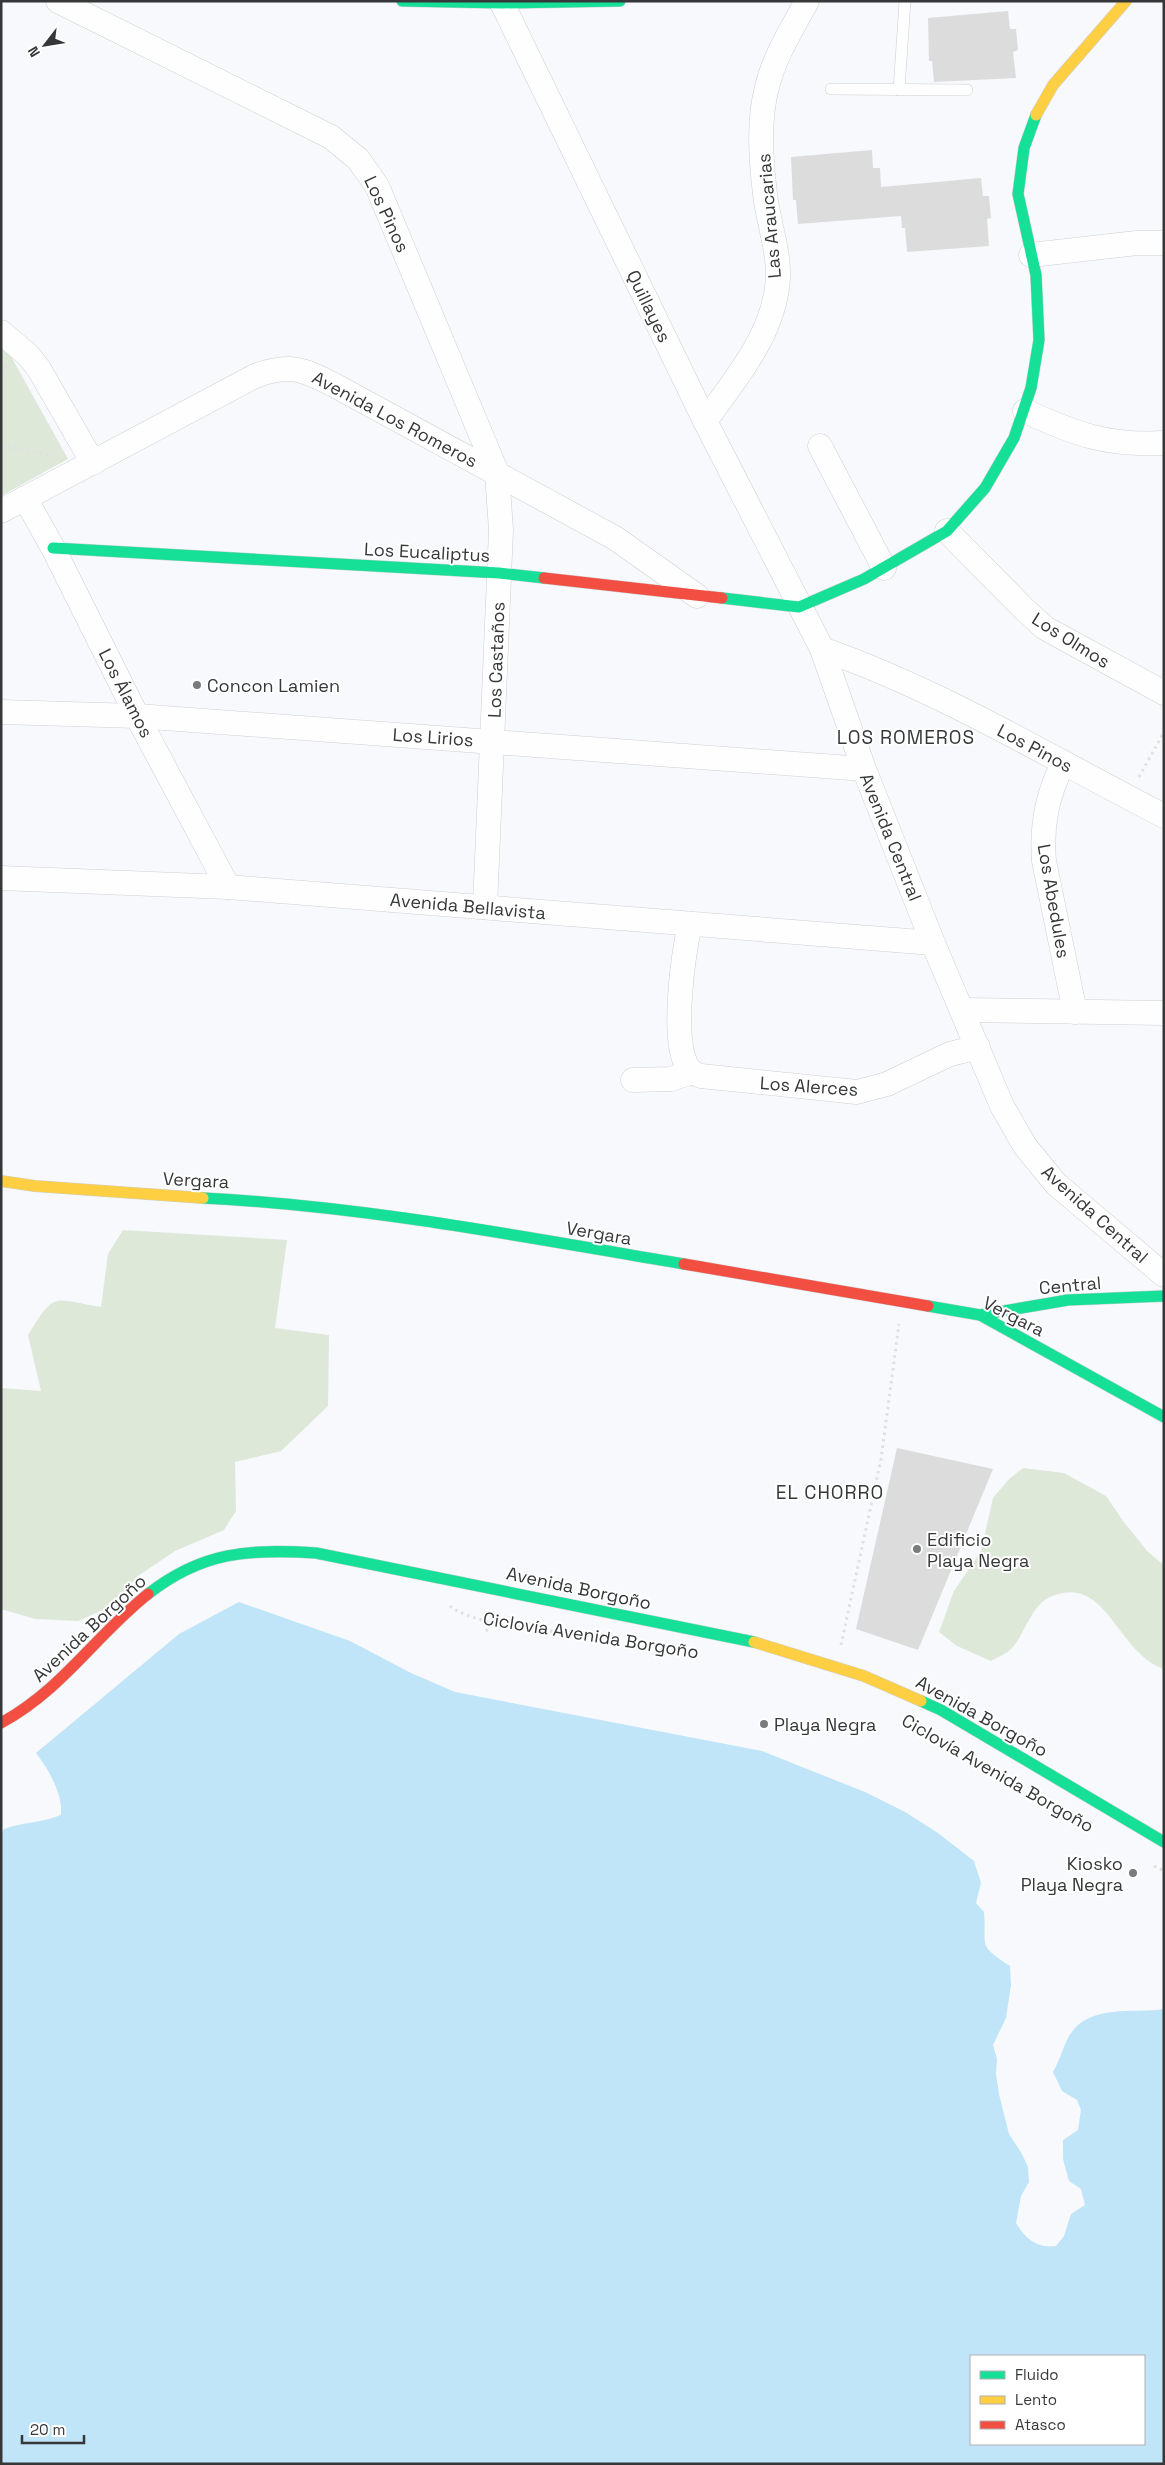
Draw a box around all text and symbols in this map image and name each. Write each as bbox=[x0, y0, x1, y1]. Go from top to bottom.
north arrow bbox=[20, 20, 70, 70]
text: N bbox=[24, 43, 44, 60]
street label: Las Araucarias bbox=[752, 153, 786, 279]
street label: Los Pinos bbox=[359, 172, 415, 256]
street label: Quillayes bbox=[622, 266, 676, 346]
street label: Avenida Los Romeros bbox=[308, 366, 482, 472]
street label: Los Eucaliptus bbox=[363, 537, 491, 567]
street label: Los Castaños bbox=[482, 601, 510, 719]
street label: Los Olmos bbox=[1028, 607, 1114, 673]
street label: Los Álamos bbox=[94, 645, 158, 741]
place label: Concon Lamien bbox=[207, 674, 340, 697]
marker: Concon Lamien bbox=[191, 679, 203, 691]
street label: Los Pinos bbox=[993, 719, 1077, 777]
street label: Los Lirios bbox=[392, 723, 474, 751]
district label: LOS ROMEROS bbox=[837, 725, 975, 750]
street label: Avenida Central bbox=[855, 770, 927, 904]
street label: Los Abedules bbox=[1033, 842, 1075, 960]
street label: Avenida Bellavista bbox=[389, 888, 547, 924]
street label: Los Alerces bbox=[759, 1071, 859, 1101]
street label: Avenida Central bbox=[1037, 1160, 1153, 1268]
street label: Vergara bbox=[162, 1167, 230, 1193]
street label: Vergara bbox=[564, 1216, 634, 1250]
street label: Central bbox=[1038, 1271, 1102, 1299]
street label: Vergara bbox=[979, 1291, 1049, 1341]
district label: EL CHORRO bbox=[776, 1480, 884, 1505]
place label: Edificio Playa Negra bbox=[927, 1528, 1029, 1572]
marker: Edificio Playa Negra bbox=[911, 1543, 923, 1555]
street label: Avenida Borgoño bbox=[505, 1561, 653, 1615]
street label: Avenida Borgoño bbox=[27, 1569, 151, 1687]
street label: Ciclovía Avenida Borgoño bbox=[481, 1607, 701, 1663]
street label: Avenida Borgoño bbox=[912, 1670, 1052, 1762]
street label: Ciclovía Avenida Borgoño bbox=[898, 1709, 1098, 1837]
place label: Playa Negra bbox=[774, 1713, 876, 1736]
marker: Playa Negra bbox=[758, 1718, 770, 1730]
place label: Kiosko Playa Negra bbox=[1021, 1852, 1123, 1896]
marker: Kiosko Playa Negra bbox=[1127, 1867, 1139, 1879]
legend bbox=[970, 2355, 1145, 2445]
text: Fluido bbox=[1015, 2365, 1059, 2384]
text: Lento bbox=[1015, 2390, 1057, 2409]
scale bar bbox=[22, 2412, 85, 2444]
text: Atasco bbox=[1015, 2415, 1066, 2434]
text: 20 m bbox=[30, 2420, 65, 2439]

